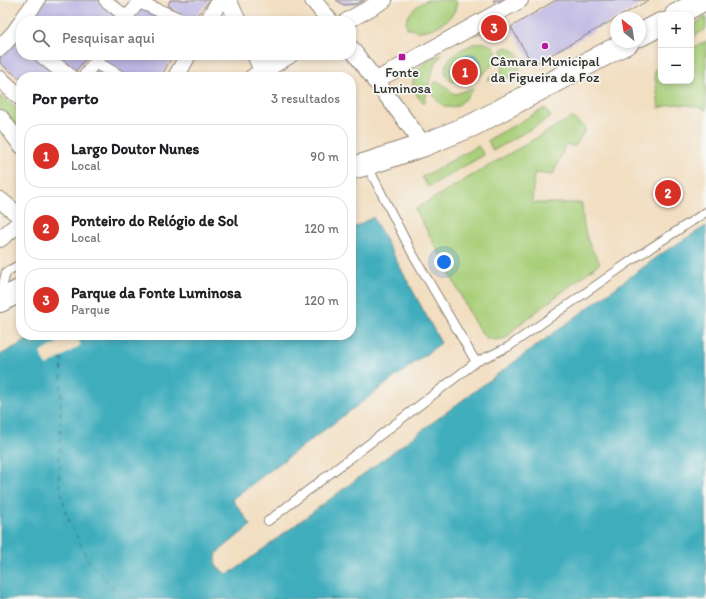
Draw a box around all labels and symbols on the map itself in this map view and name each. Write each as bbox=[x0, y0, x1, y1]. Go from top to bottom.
north arrow bbox=[610, 12, 646, 48]
pin: 3 bbox=[481, 13, 507, 43]
marker: Câmara Municipal da Figueira da Foz bbox=[540, 41, 550, 51]
marker: Fonte Luminosa bbox=[397, 52, 407, 62]
place label: Câmara Municipal da Figueira da Foz bbox=[490, 53, 600, 86]
pin: 1 bbox=[452, 57, 478, 87]
place label: Fonte Luminosa bbox=[373, 64, 432, 97]
pin: 2 bbox=[655, 178, 681, 208]
your location bbox=[434, 252, 454, 272]

